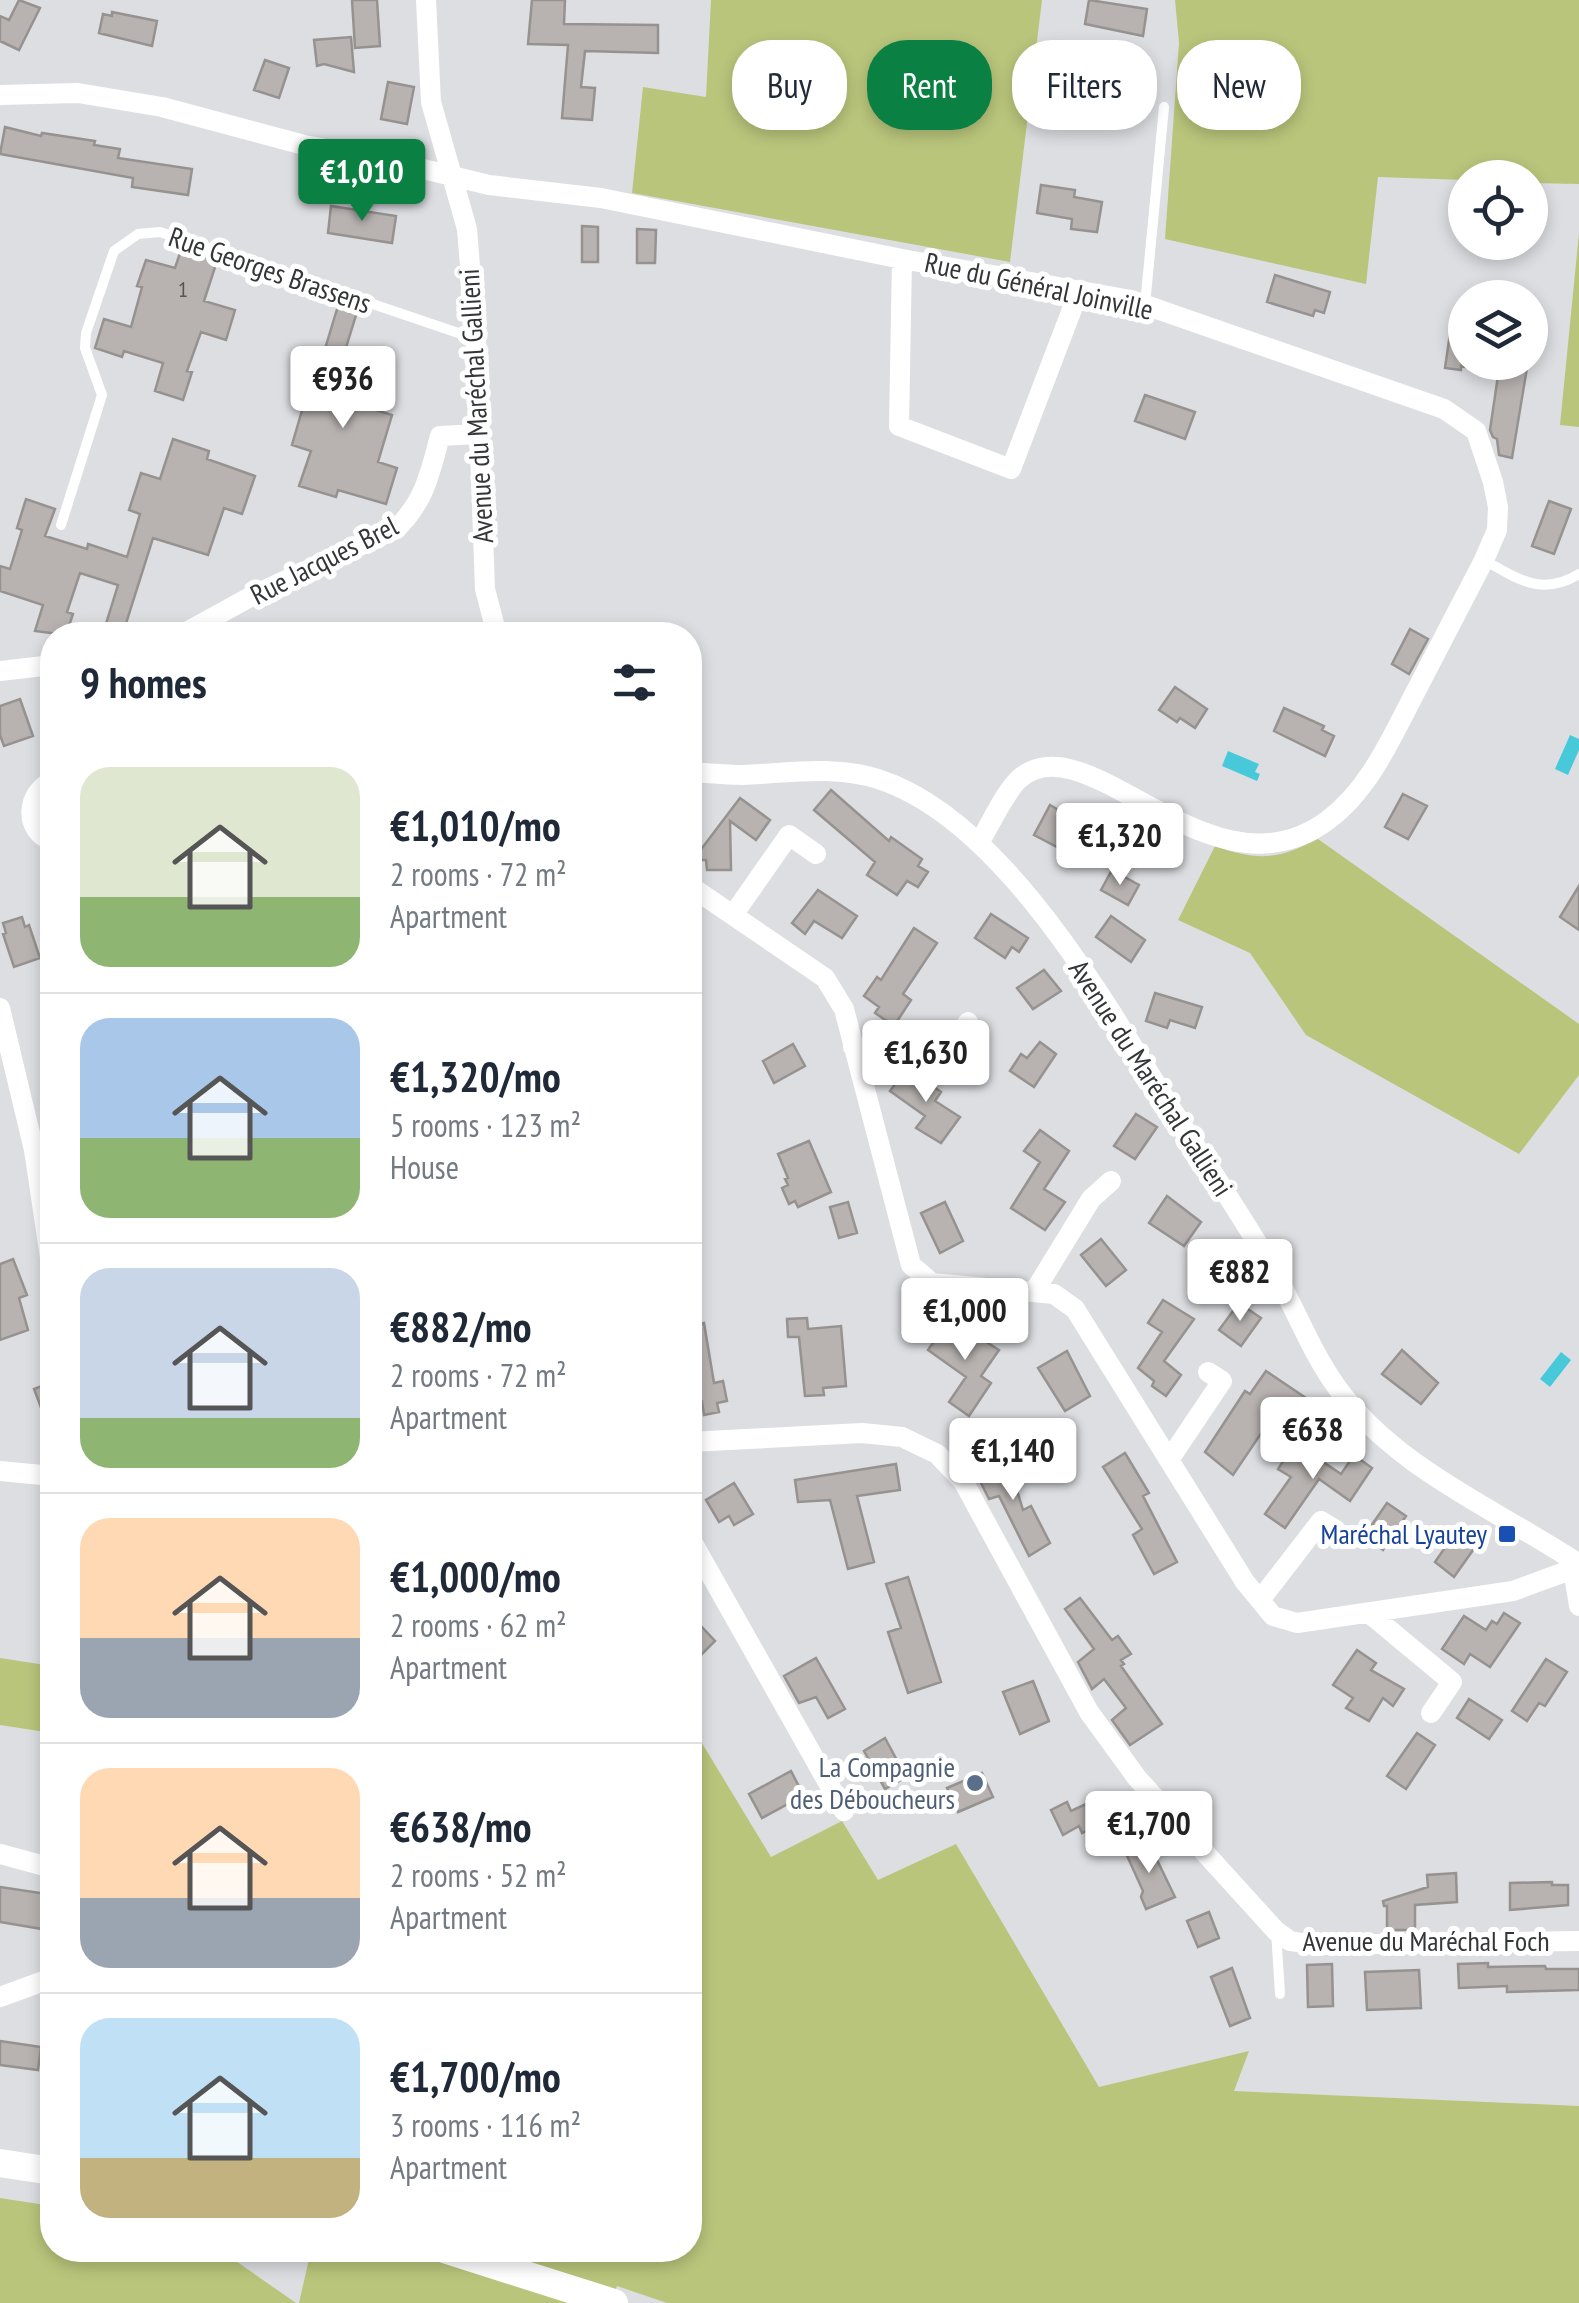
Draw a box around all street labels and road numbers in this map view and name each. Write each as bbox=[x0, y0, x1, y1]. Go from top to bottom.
street label: Rue Georges Brassens bbox=[164, 218, 376, 321]
street label: Rue du Général Joinville bbox=[921, 243, 1157, 328]
street label: Avenue du Maréchal Gallieni bbox=[450, 268, 501, 544]
street label: Rue Jacques Brel bbox=[244, 506, 404, 613]
street label: Avenue du Maréchal Gallieni bbox=[1061, 952, 1242, 1203]
street label: Avenue du Maréchal Foch bbox=[1303, 1922, 1549, 1959]

